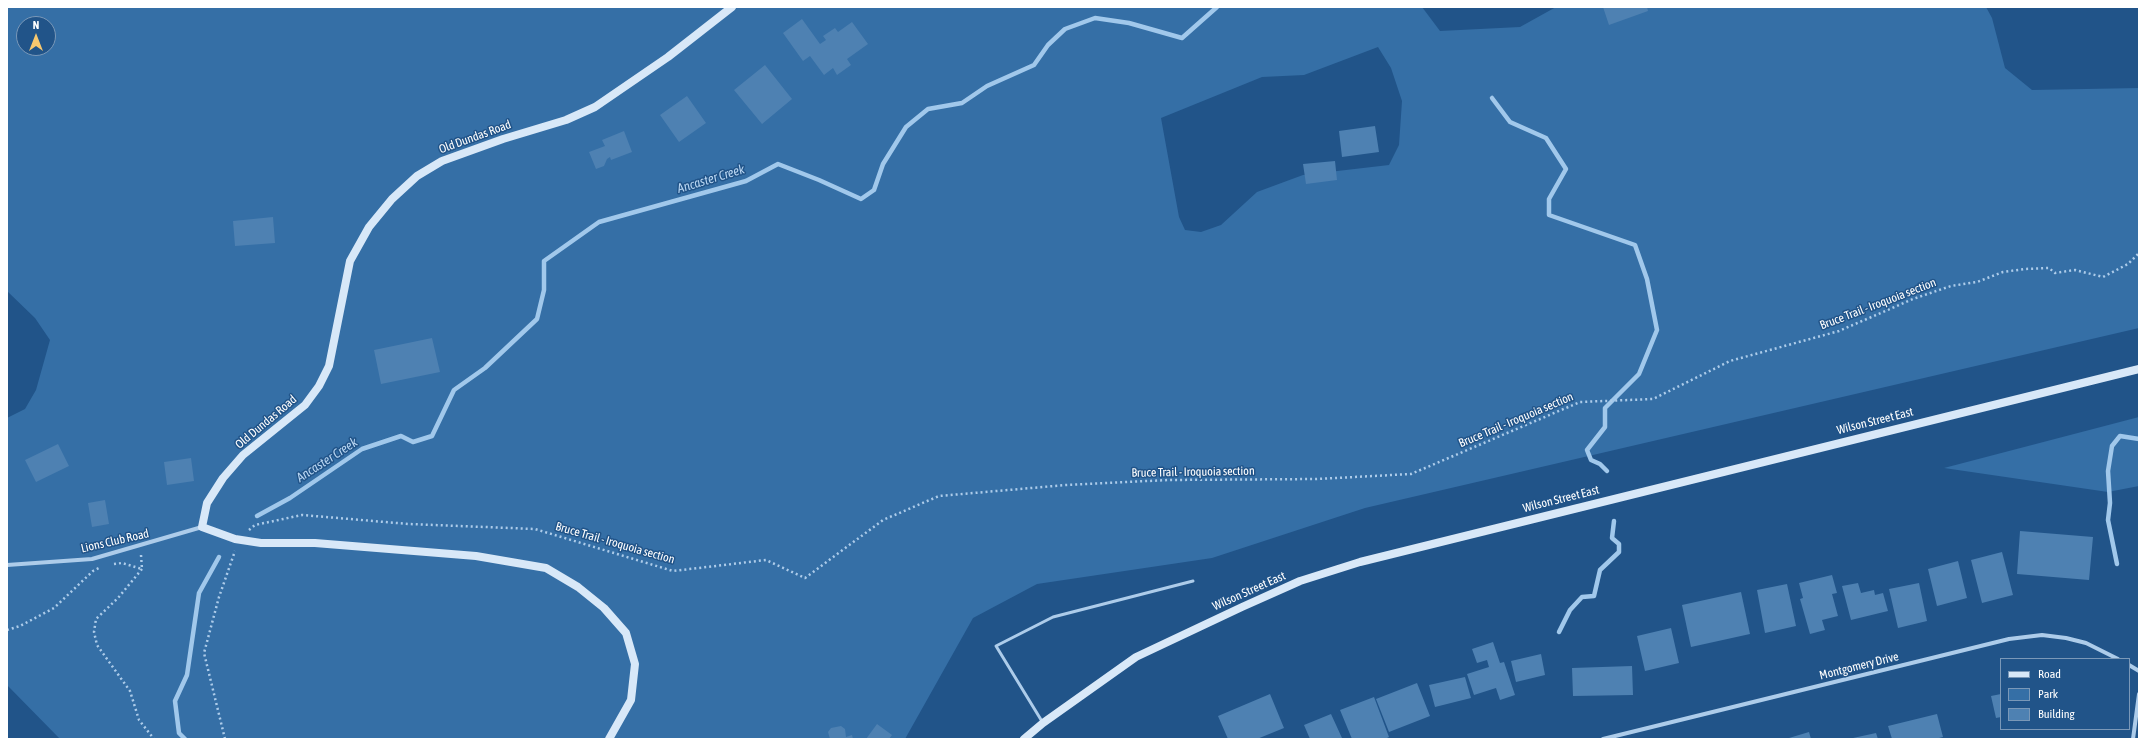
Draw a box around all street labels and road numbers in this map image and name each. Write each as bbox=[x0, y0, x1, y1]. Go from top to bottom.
street label: Old Dundas Road bbox=[437, 117, 513, 157]
street label: Bruce Trail - Iroquoia section bbox=[1818, 275, 1938, 333]
street label: Bruce Trail - Iroquoia section bbox=[1456, 389, 1576, 451]
street label: Old Dundas Road bbox=[232, 392, 300, 452]
street label: Wilson Street East bbox=[1835, 405, 1915, 437]
street label: Bruce Trail - Iroquoia section bbox=[1131, 464, 1255, 480]
street label: Wilson Street East bbox=[1521, 483, 1601, 515]
street label: Bruce Trail - Iroquoia section bbox=[554, 519, 676, 567]
street label: Lions Club Road bbox=[80, 526, 150, 556]
street label: Wilson Street East bbox=[1210, 568, 1288, 614]
street label: Montgomery Drive bbox=[1818, 649, 1900, 683]

